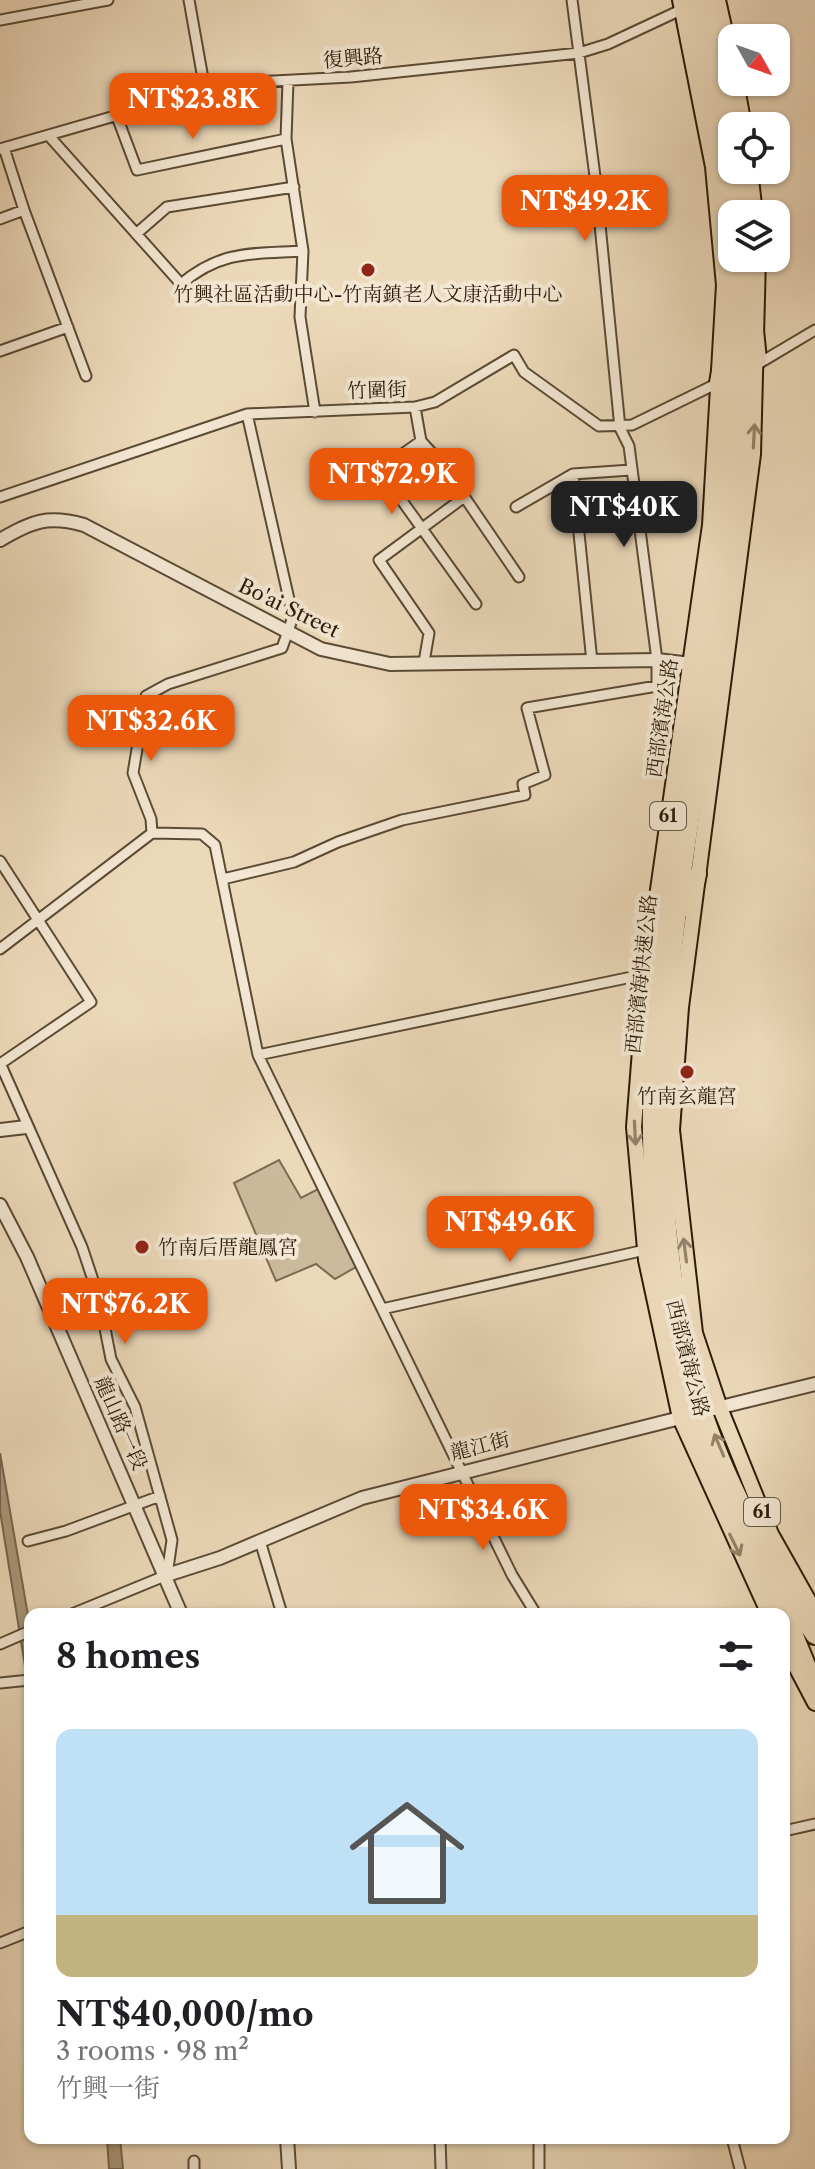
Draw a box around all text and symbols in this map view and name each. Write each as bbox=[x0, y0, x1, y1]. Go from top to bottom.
north arrow bbox=[718, 24, 790, 96]
map controls bbox=[718, 24, 790, 272]
street label: 復興路 bbox=[322, 43, 384, 73]
pin: NT$23.8K bbox=[110, 73, 276, 141]
text: NT$23.8K bbox=[127, 83, 259, 115]
button: locate bbox=[718, 112, 790, 184]
pin: NT$49.2K bbox=[502, 175, 668, 243]
text: NT$49.2K bbox=[520, 185, 650, 217]
button: layers bbox=[718, 200, 790, 272]
marker: 竹興社區活動中心-竹南鎮老人文康活動中心 bbox=[359, 261, 377, 279]
place label: 竹興社區活動中心-竹南鎮老人文康活動中心 bbox=[173, 282, 563, 306]
street label: 竹圍街 bbox=[347, 377, 407, 403]
one-way arrow bbox=[747, 423, 762, 450]
pin: NT$72.9K bbox=[309, 448, 475, 516]
text: NT$72.9K bbox=[328, 458, 456, 490]
pin: NT$40K bbox=[559, 481, 689, 549]
text: NT$40K bbox=[569, 491, 679, 523]
street label: Bo'ai Street bbox=[235, 573, 343, 643]
street label: 西部濱海公路 bbox=[642, 657, 682, 779]
pin: NT$32.6K bbox=[68, 695, 234, 763]
text: NT$32.6K bbox=[86, 705, 216, 737]
road number: 61 bbox=[650, 802, 686, 830]
street label: 西部濱海快速公路 bbox=[621, 893, 661, 1055]
marker: 竹南玄龍宮 bbox=[678, 1063, 696, 1081]
place label: 竹南玄龍宮 bbox=[637, 1084, 737, 1108]
one-way arrow bbox=[628, 1119, 643, 1146]
pin: NT$49.6K bbox=[427, 1196, 593, 1264]
text: NT$49.6K bbox=[445, 1206, 575, 1238]
place label: 竹南后厝龍鳳宮 bbox=[158, 1235, 298, 1259]
one-way arrow bbox=[678, 1237, 693, 1264]
marker: 竹南后厝龍鳳宮 bbox=[133, 1238, 151, 1256]
pin: NT$76.2K bbox=[42, 1278, 208, 1346]
text: NT$76.2K bbox=[61, 1288, 189, 1320]
street label: 西部濱海公路 bbox=[662, 1297, 714, 1419]
street label: 龍山路一段 bbox=[90, 1372, 152, 1474]
street label: 龍江街 bbox=[448, 1427, 512, 1465]
one-way arrow bbox=[710, 1433, 725, 1457]
pin: NT$34.6K bbox=[400, 1484, 566, 1552]
text: NT$34.6K bbox=[418, 1494, 548, 1526]
road number: 61 bbox=[744, 1498, 780, 1526]
one-way arrow bbox=[728, 1533, 743, 1557]
icon: filters bbox=[714, 1634, 758, 1678]
text: 8 homes bbox=[56, 1635, 200, 1677]
icon: home bbox=[335, 1781, 479, 1925]
text: NT$40,000/mo bbox=[56, 1993, 314, 2035]
text: 3 rooms · 98 m² bbox=[56, 2035, 249, 2067]
text: 竹興一街 bbox=[56, 2072, 160, 2104]

